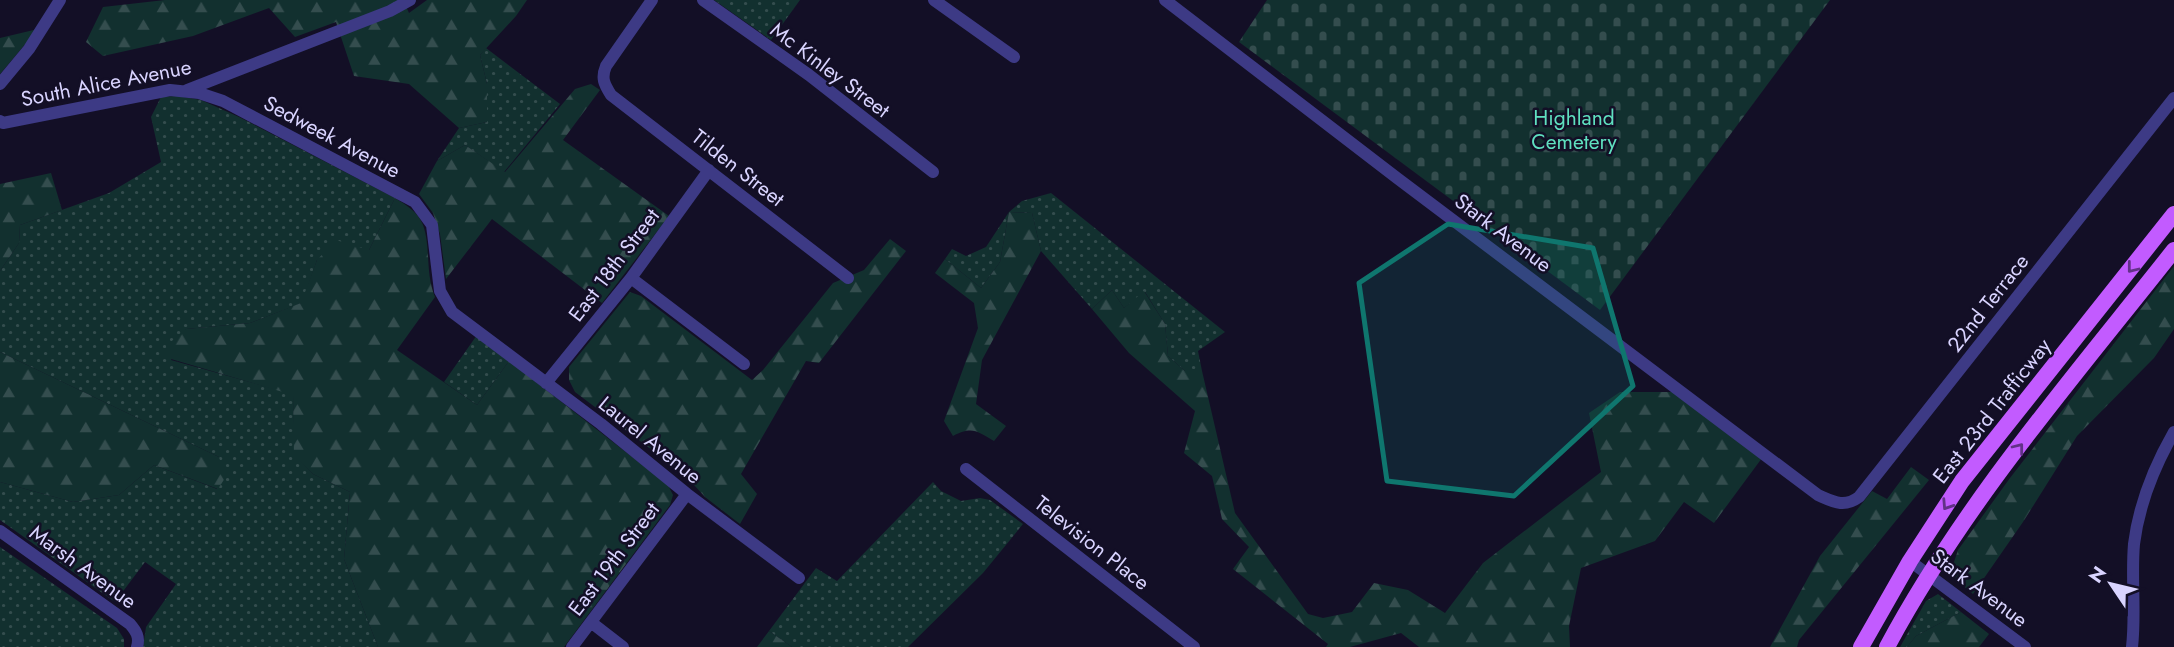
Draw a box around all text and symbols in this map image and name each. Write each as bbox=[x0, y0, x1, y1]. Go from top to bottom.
street label: Mc Kinley Street bbox=[764, 15, 896, 125]
street label: South Alice Avenue bbox=[18, 52, 194, 114]
street label: Sedweek Avenue bbox=[258, 88, 406, 186]
park label: Highland Cemetery bbox=[1531, 103, 1617, 157]
street label: Tilden Street bbox=[685, 122, 791, 214]
street label: Stark Avenue bbox=[1448, 186, 1558, 280]
street label: East 18th Street bbox=[561, 202, 667, 328]
street label: 22nd Terrace bbox=[1940, 248, 2036, 358]
one-way arrow bbox=[2127, 260, 2140, 272]
street label: East 23rd Trafficway bbox=[1926, 332, 2059, 490]
street label: Laurel Avenue bbox=[592, 389, 708, 491]
one-way arrow bbox=[2011, 443, 2023, 455]
street label: Television Place bbox=[1028, 489, 1156, 598]
street label: East 19th Street bbox=[561, 496, 667, 622]
one-way arrow bbox=[1942, 497, 1955, 510]
street label: Marsh Avenue bbox=[23, 518, 143, 616]
street label: Stark Avenue bbox=[1924, 541, 2034, 635]
north arrow bbox=[2076, 549, 2146, 619]
text: N bbox=[2082, 561, 2113, 588]

